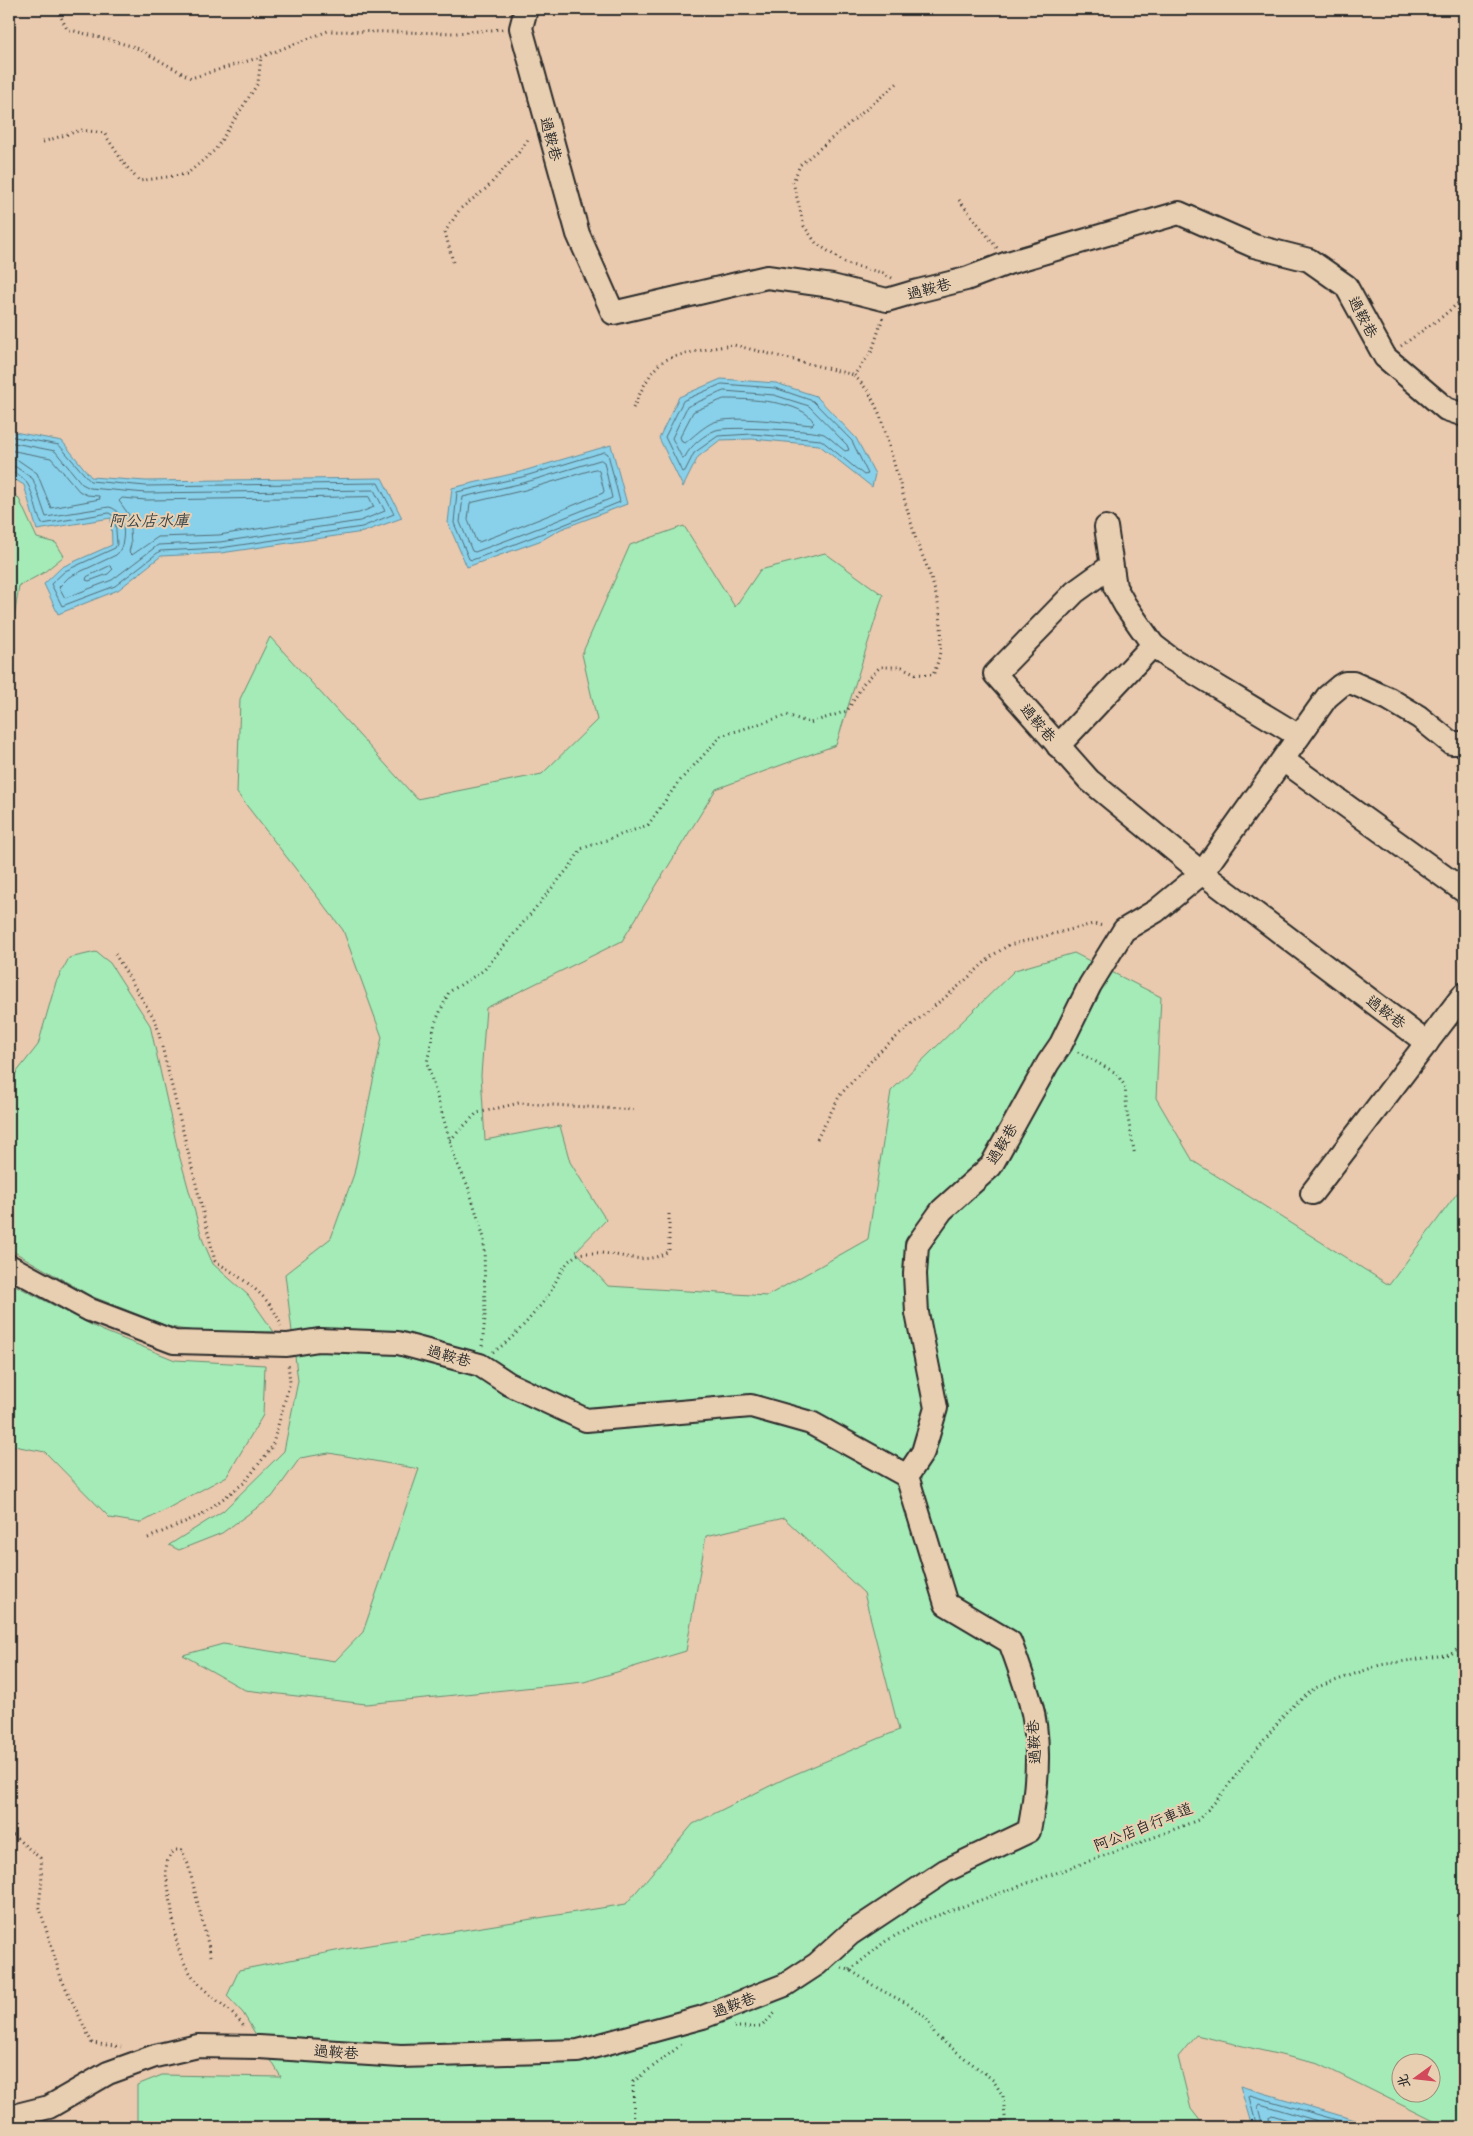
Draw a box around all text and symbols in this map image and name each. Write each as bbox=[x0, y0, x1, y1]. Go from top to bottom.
street label: 過鞍巷 bbox=[533, 114, 569, 164]
street label: 過鞍巷 bbox=[904, 271, 954, 307]
street label: 過鞍巷 bbox=[1341, 291, 1385, 343]
water label: 阿公店水庫 bbox=[109, 506, 191, 535]
street label: 過鞍巷 bbox=[1013, 697, 1063, 749]
street label: 過鞍巷 bbox=[1360, 988, 1412, 1036]
street label: 過鞍巷 bbox=[979, 1118, 1025, 1170]
street label: 過鞍巷 bbox=[424, 1338, 474, 1374]
street label: 過鞍巷 bbox=[1019, 1719, 1049, 1765]
street label: 阿公店自行車道 bbox=[1089, 1795, 1197, 1859]
street label: 過鞍巷 bbox=[708, 1985, 760, 2025]
street label: 過鞍巷 bbox=[313, 2037, 359, 2067]
north arrow bbox=[1390, 2054, 1440, 2104]
text: 北 bbox=[1390, 2071, 1418, 2091]

